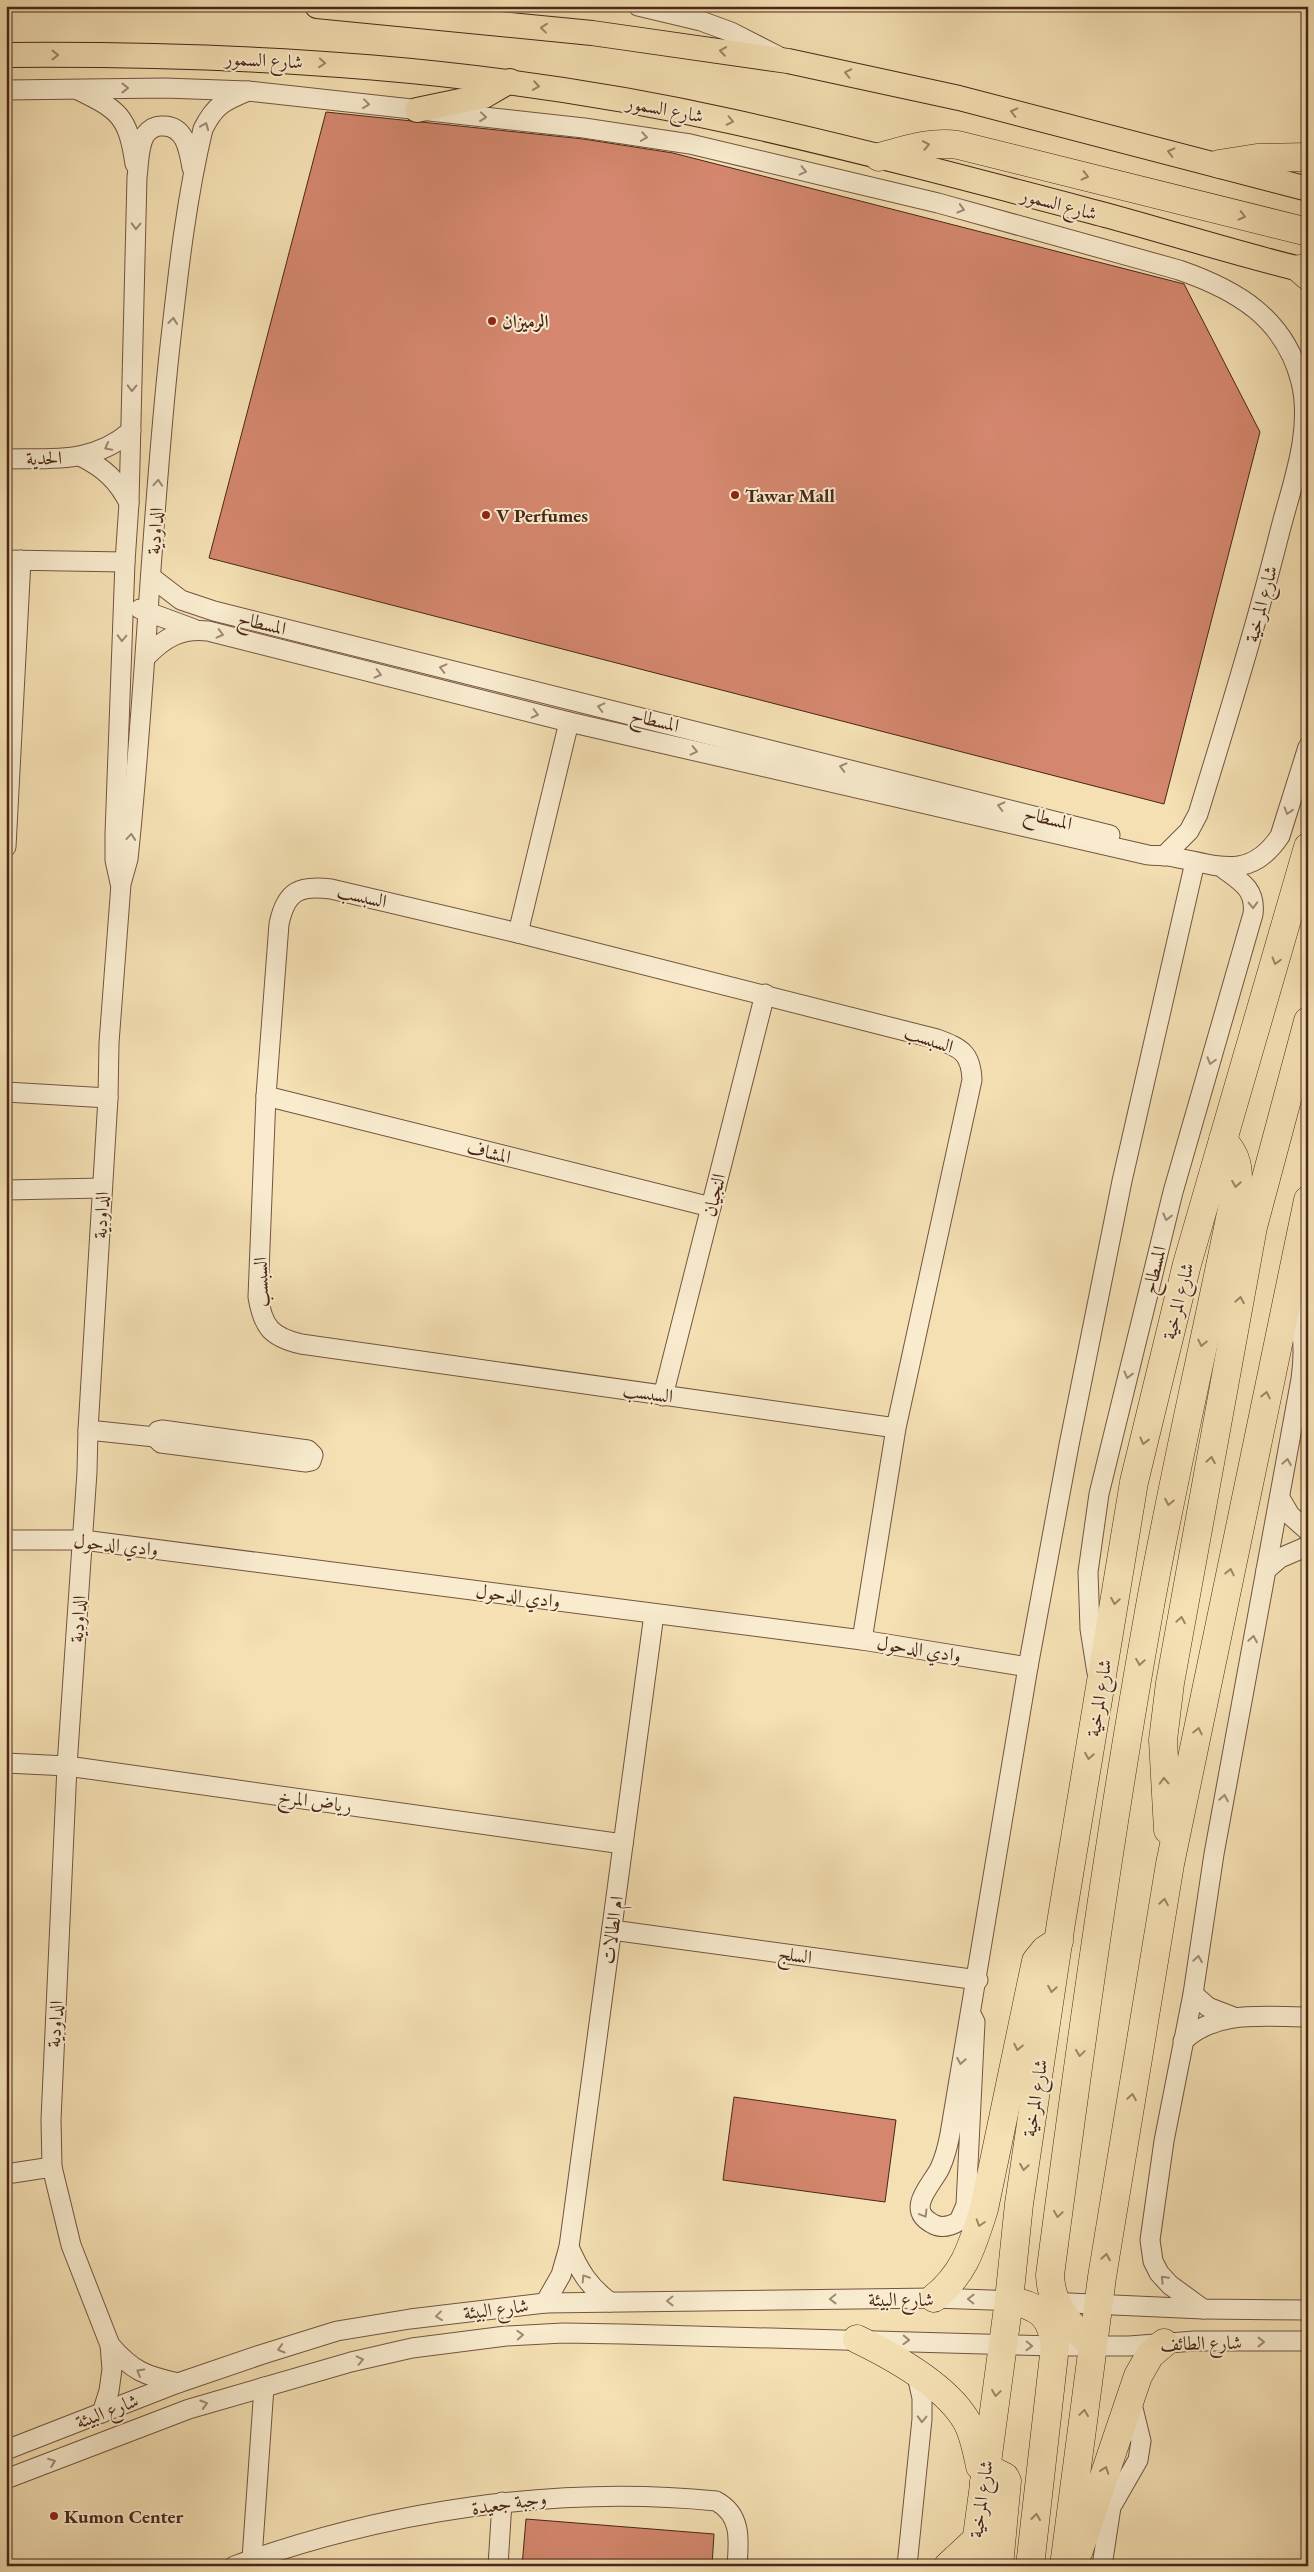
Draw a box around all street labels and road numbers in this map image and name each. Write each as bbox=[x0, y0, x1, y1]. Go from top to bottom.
street label: شارع السمور bbox=[222, 45, 304, 78]
street label: شارع السمور bbox=[622, 89, 706, 132]
street label: شارع السمور bbox=[1015, 181, 1100, 229]
street label: الحدية bbox=[26, 445, 62, 471]
street label: الداودية bbox=[141, 507, 169, 555]
street label: شارع المرخية bbox=[1239, 563, 1286, 646]
street label: المسطاح bbox=[234, 605, 289, 646]
street label: المسطاح bbox=[627, 702, 682, 743]
street label: المسطاح bbox=[1020, 800, 1075, 841]
street label: السبسب bbox=[335, 878, 389, 914]
street label: السبسب bbox=[901, 1019, 957, 1059]
street label: المشاف bbox=[464, 1134, 514, 1170]
street label: النجيان bbox=[697, 1171, 731, 1219]
street label: الداودية bbox=[87, 1191, 115, 1239]
street label: المسطاح bbox=[1136, 1243, 1177, 1298]
street label: السبسب bbox=[248, 1256, 274, 1308]
street label: شارع المرخية bbox=[1156, 1260, 1203, 1343]
street label: السبسب bbox=[621, 1377, 675, 1409]
street label: وادي الدحول bbox=[72, 1528, 160, 1565]
street label: وادي الدحول bbox=[474, 1578, 562, 1617]
street label: الداودية bbox=[64, 1595, 92, 1643]
street label: وادي الدحول bbox=[875, 1630, 963, 1671]
street label: شارع المرخية bbox=[1081, 1657, 1120, 1739]
street label: رياض المرخ bbox=[276, 1783, 354, 1824]
street label: ام الطالات bbox=[595, 1894, 633, 1966]
street label: السلج bbox=[776, 1940, 814, 1975]
street label: الداودية bbox=[41, 2000, 69, 2048]
street label: شارع المرخية bbox=[1017, 2057, 1056, 2139]
street label: شارع البيئة bbox=[868, 2287, 934, 2315]
street label: شارع البيئة bbox=[462, 2293, 530, 2328]
street label: شارع الطائف bbox=[1160, 2330, 1242, 2359]
street label: شارع البيئة bbox=[72, 2388, 143, 2437]
street label: شارع المرخية bbox=[963, 2458, 1002, 2540]
street label: وجبة جعيدة bbox=[470, 2485, 548, 2521]

